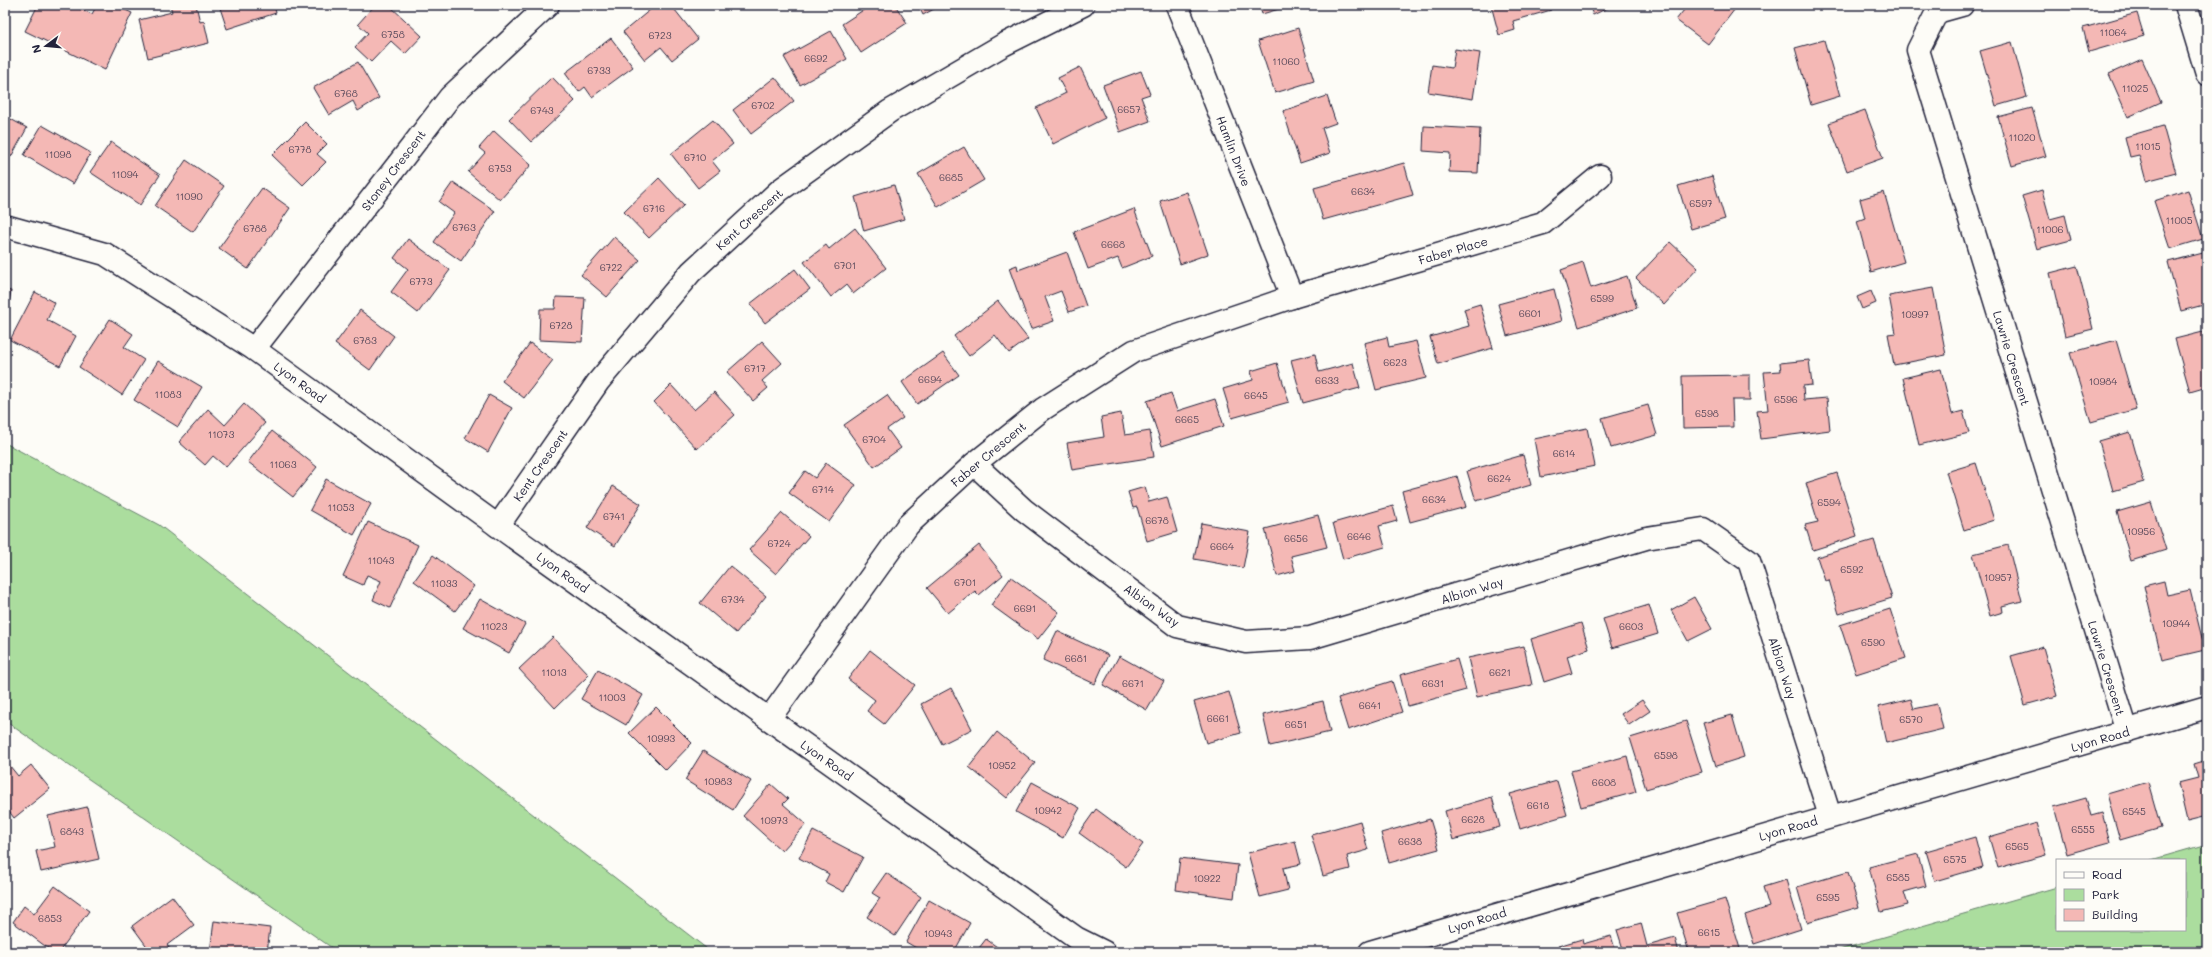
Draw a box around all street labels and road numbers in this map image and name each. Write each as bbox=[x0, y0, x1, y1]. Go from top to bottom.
street label: Hamlin Drive bbox=[1213, 113, 1255, 189]
street label: Stoney Crescent bbox=[357, 126, 429, 214]
street label: Kent Crescent bbox=[712, 185, 786, 253]
street label: Faber Place bbox=[1416, 232, 1490, 268]
street label: Lawrie Crescent bbox=[1990, 309, 2034, 407]
street label: Lyon Road bbox=[271, 358, 329, 406]
street label: Faber Crescent bbox=[947, 418, 1029, 490]
street label: Kent Crescent bbox=[509, 426, 571, 504]
street label: Lyon Road bbox=[534, 548, 593, 596]
street label: Albion Way bbox=[1439, 573, 1505, 607]
street label: Albion Way bbox=[1121, 580, 1183, 630]
street label: Lawrie Crescent bbox=[2085, 619, 2129, 717]
street label: Albion Way bbox=[1765, 635, 1801, 701]
street label: Lyon Road bbox=[2069, 723, 2131, 755]
street label: Lyon Road bbox=[798, 736, 857, 784]
street label: Lyon Road bbox=[1757, 812, 1819, 844]
street label: Lyon Road bbox=[1446, 903, 1508, 936]

